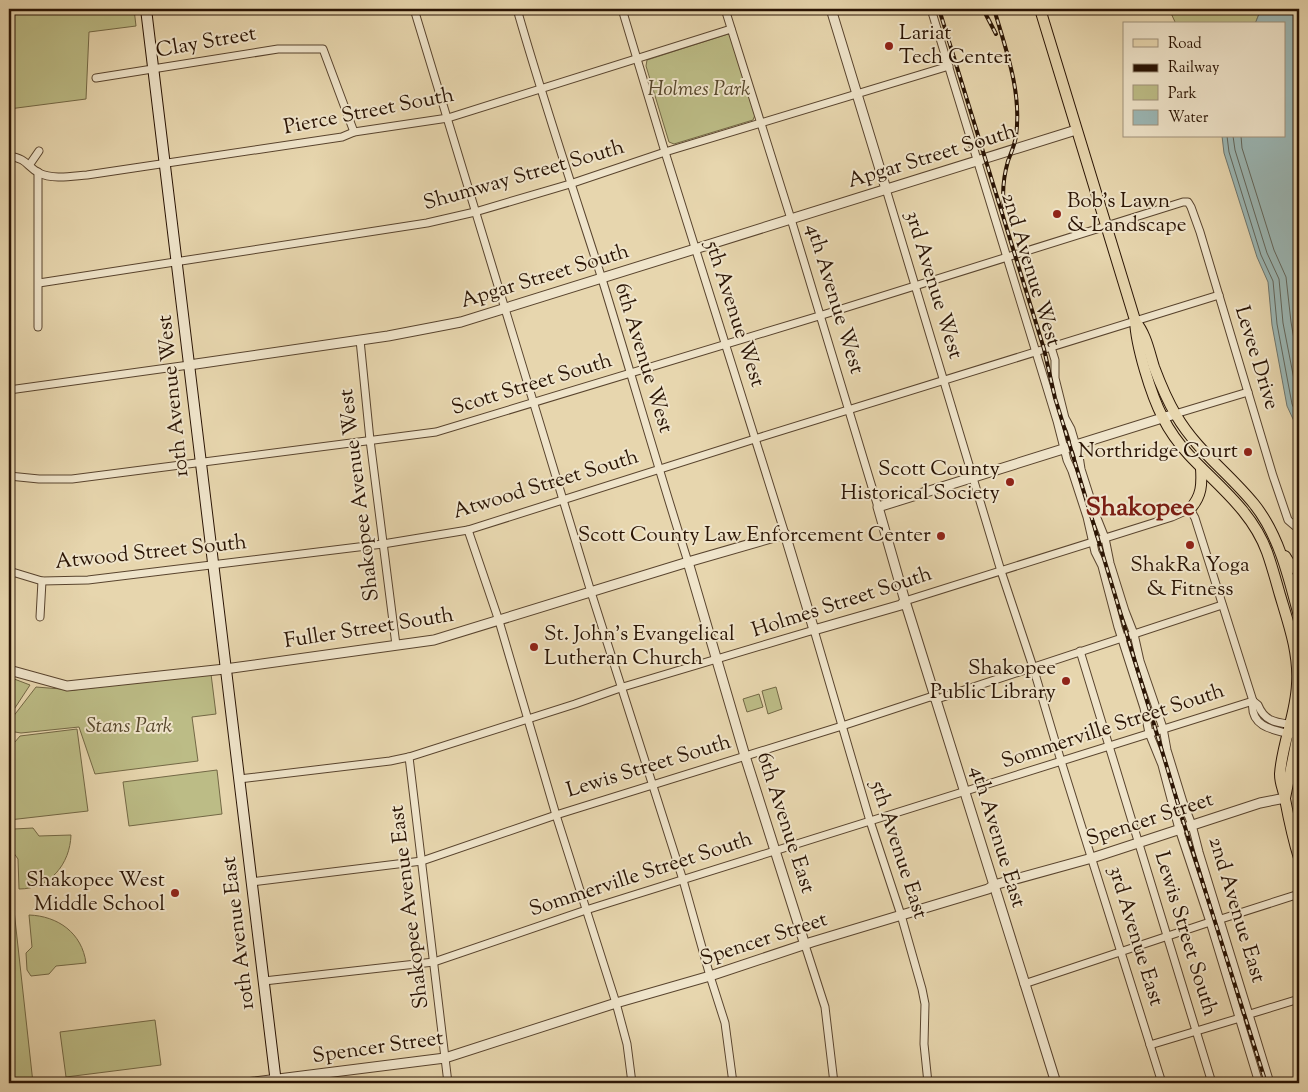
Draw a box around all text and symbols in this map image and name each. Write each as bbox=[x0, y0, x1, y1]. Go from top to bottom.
street label: Clay Street bbox=[153, 19, 259, 67]
place label: Lariat Tech Center bbox=[899, 19, 1011, 73]
legend bbox=[1123, 22, 1286, 138]
text: Road bbox=[1168, 34, 1202, 55]
marker: Lariat Tech Center bbox=[883, 40, 895, 52]
text: Railway bbox=[1168, 58, 1220, 79]
park label: Holmes Park bbox=[647, 75, 751, 105]
street label: Pierce Street South bbox=[281, 81, 457, 143]
text: Park bbox=[1168, 84, 1197, 105]
text: Water bbox=[1168, 108, 1209, 129]
street label: Apgar Street South bbox=[844, 117, 1020, 197]
street label: Shumway Street South bbox=[420, 133, 628, 219]
place label: Bob's Lawn & Landscape bbox=[1067, 187, 1186, 241]
street label: 2nd Avenue West bbox=[992, 189, 1068, 351]
street label: 3rd Avenue West bbox=[896, 207, 970, 363]
marker: Bob's Lawn & Landscape bbox=[1051, 208, 1063, 220]
street label: 4th Avenue West bbox=[797, 220, 871, 378]
street label: 5th Avenue West bbox=[696, 236, 772, 391]
street label: Apgar Street South bbox=[457, 237, 633, 317]
street label: 6th Avenue West bbox=[606, 279, 680, 437]
street label: Levee Drive bbox=[1226, 302, 1286, 414]
street label: 10th Avenue West bbox=[151, 313, 197, 479]
street label: Scott Street South bbox=[448, 346, 616, 424]
street label: Shakopee Avenue West bbox=[332, 387, 388, 603]
place label: Northridge Court bbox=[1078, 437, 1238, 467]
street label: Atwood Street South bbox=[449, 442, 643, 528]
marker: Northridge Court bbox=[1242, 446, 1254, 458]
place label: Scott County Historical Society bbox=[841, 455, 1001, 509]
marker: Scott County Historical Society bbox=[1004, 476, 1016, 488]
district label: Shakopee bbox=[1085, 490, 1195, 527]
place label: Scott County Law Enforcement Center bbox=[578, 521, 931, 551]
street label: Atwood Street South bbox=[54, 528, 248, 578]
marker: Scott County Law Enforcement Center bbox=[935, 530, 947, 542]
marker: ShakRa Yoga & Fitness bbox=[1184, 539, 1196, 551]
place label: ShakRa Yoga & Fitness bbox=[1130, 551, 1250, 605]
street label: Holmes Street South bbox=[748, 560, 936, 646]
street label: Fuller Street South bbox=[282, 601, 456, 657]
place label: St. John's Evangelical Lutheran Church bbox=[544, 620, 735, 674]
marker: St. John's Evangelical Lutheran Church bbox=[528, 641, 540, 653]
place label: Shakopee Public Library bbox=[930, 654, 1057, 708]
marker: Shakopee Public Library bbox=[1060, 675, 1072, 687]
street label: Sommerville Street South bbox=[997, 677, 1229, 777]
park label: Stans Park bbox=[86, 712, 173, 742]
street label: Lewis Street South bbox=[563, 728, 735, 806]
street label: 6th Avenue East bbox=[748, 749, 822, 897]
street label: 4th Avenue East bbox=[961, 762, 1033, 912]
street label: 5th Avenue East bbox=[861, 776, 934, 923]
street label: Spencer Street bbox=[1083, 785, 1217, 855]
street label: Shakopee Avenue East bbox=[383, 803, 437, 1011]
street label: Sommerville Street South bbox=[525, 825, 757, 925]
street label: 2nd Avenue East bbox=[1200, 834, 1272, 986]
street label: Lewis Street South bbox=[1146, 848, 1224, 1020]
street label: 10th Avenue East bbox=[215, 855, 263, 1011]
street label: 3rd Avenue East bbox=[1099, 862, 1171, 1010]
place label: Shakopee West Middle School bbox=[26, 866, 165, 920]
marker: Shakopee West Middle School bbox=[169, 887, 181, 899]
street label: Spencer Street bbox=[697, 905, 831, 975]
street label: Spencer Street bbox=[311, 1024, 445, 1072]

